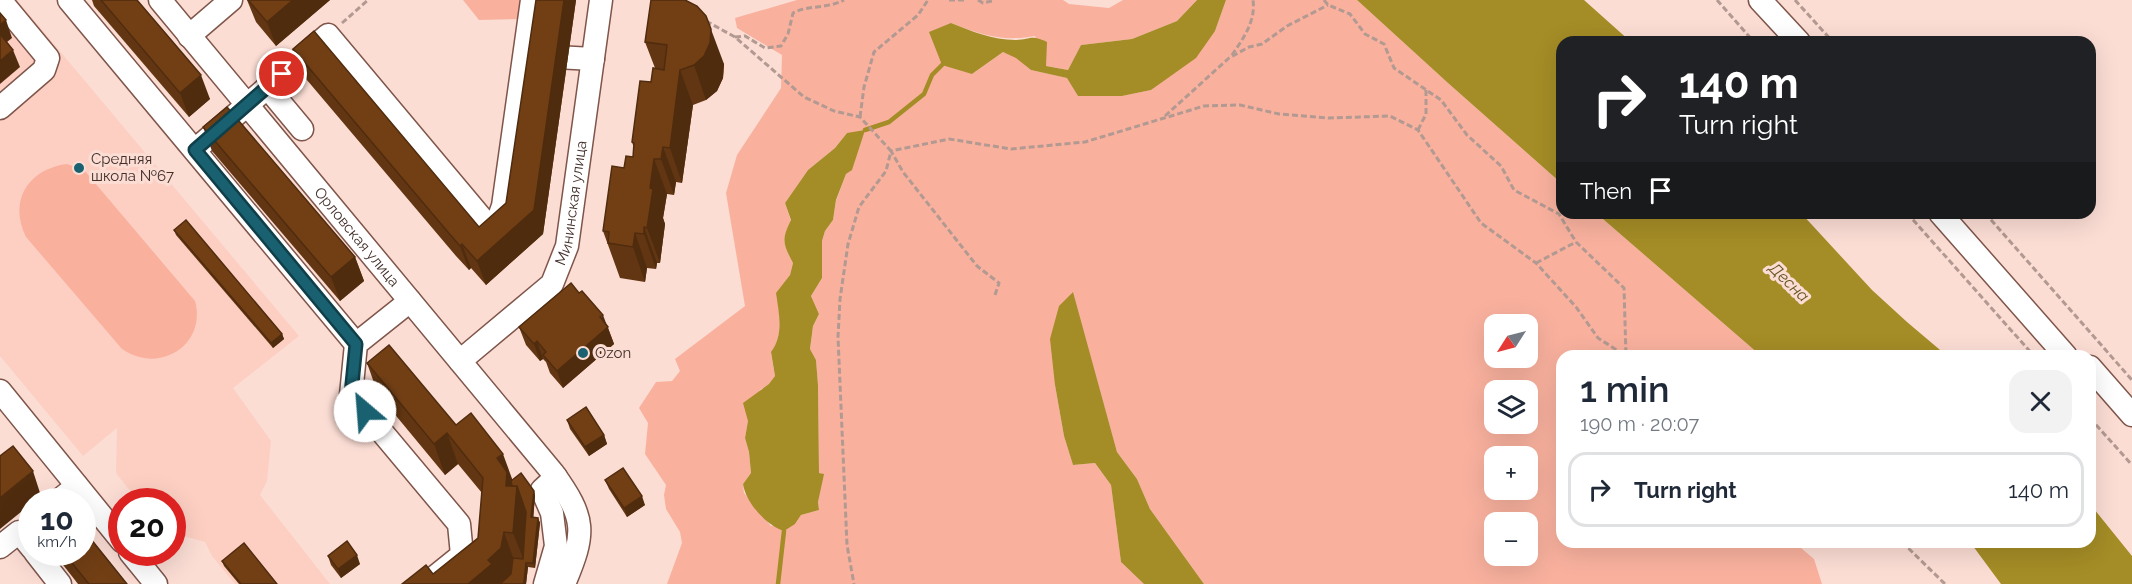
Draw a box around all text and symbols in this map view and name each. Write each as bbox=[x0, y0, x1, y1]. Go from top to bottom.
pin bbox=[256, 48, 307, 99]
icon: arrive bbox=[265, 57, 298, 90]
text: 140 m bbox=[1679, 59, 1799, 108]
icon: right bbox=[1580, 60, 1658, 138]
text: Turn right bbox=[1679, 109, 1798, 140]
street label: Мининская улица bbox=[551, 139, 590, 268]
place label: Средняя школа №67 bbox=[91, 150, 174, 185]
marker: Средняя школа №67 bbox=[72, 161, 86, 175]
icon: arrive bbox=[1644, 174, 1677, 207]
text: Then bbox=[1580, 178, 1632, 204]
street label: Орловская улица bbox=[310, 183, 403, 290]
water label: Десна bbox=[1764, 258, 1813, 306]
north arrow bbox=[1484, 314, 1538, 368]
map controls bbox=[1484, 314, 1538, 566]
place label: Ozon bbox=[595, 344, 631, 362]
marker: Ozon bbox=[576, 346, 590, 360]
text: 1 min bbox=[1580, 368, 1669, 410]
button: close bbox=[2009, 370, 2072, 433]
position arrow bbox=[333, 379, 397, 443]
button: layers bbox=[1484, 380, 1538, 434]
text: 190 m · 20:07 bbox=[1580, 412, 1699, 436]
button: + bbox=[1484, 446, 1538, 500]
icon: right bbox=[1583, 473, 1616, 506]
text: Turn right bbox=[1634, 477, 1737, 503]
text: 140 m bbox=[2008, 477, 2069, 503]
speed limit sign: 20 bbox=[108, 488, 186, 566]
text: 10 bbox=[40, 502, 74, 537]
button: − bbox=[1484, 512, 1538, 566]
text: km/h bbox=[37, 533, 77, 551]

